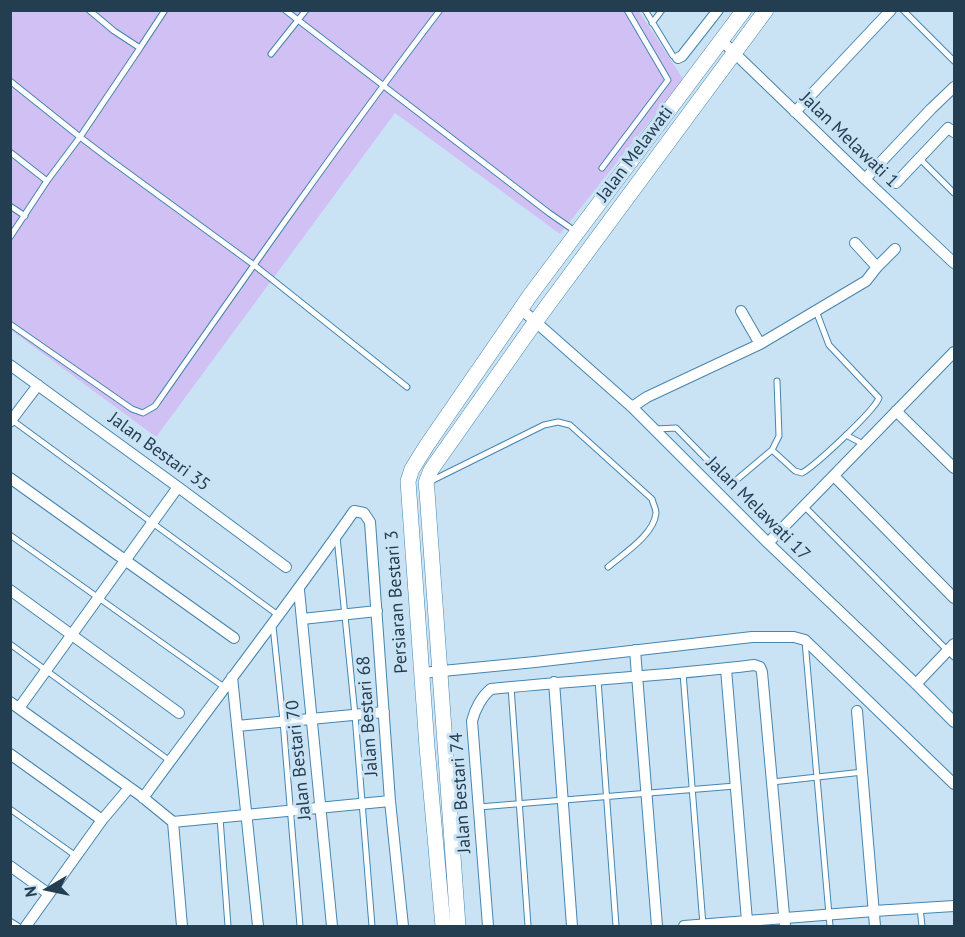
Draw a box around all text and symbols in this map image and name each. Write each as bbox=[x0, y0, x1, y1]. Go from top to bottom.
street label: Jalan Melawati 1 bbox=[795, 88, 903, 192]
street label: Jalan Melawati bbox=[592, 102, 678, 206]
street label: Jalan Bestari 35 bbox=[104, 408, 214, 496]
street label: Jalan Melawati 17 bbox=[702, 453, 814, 565]
street label: Persiaran Bestari 3 bbox=[381, 530, 413, 674]
street label: Jalan Bestari 68 bbox=[353, 655, 383, 777]
street label: Jalan Bestari 70 bbox=[282, 699, 316, 821]
street label: Jalan Bestari 74 bbox=[446, 732, 476, 854]
north arrow bbox=[18, 859, 78, 919]
text: N bbox=[20, 885, 41, 899]

